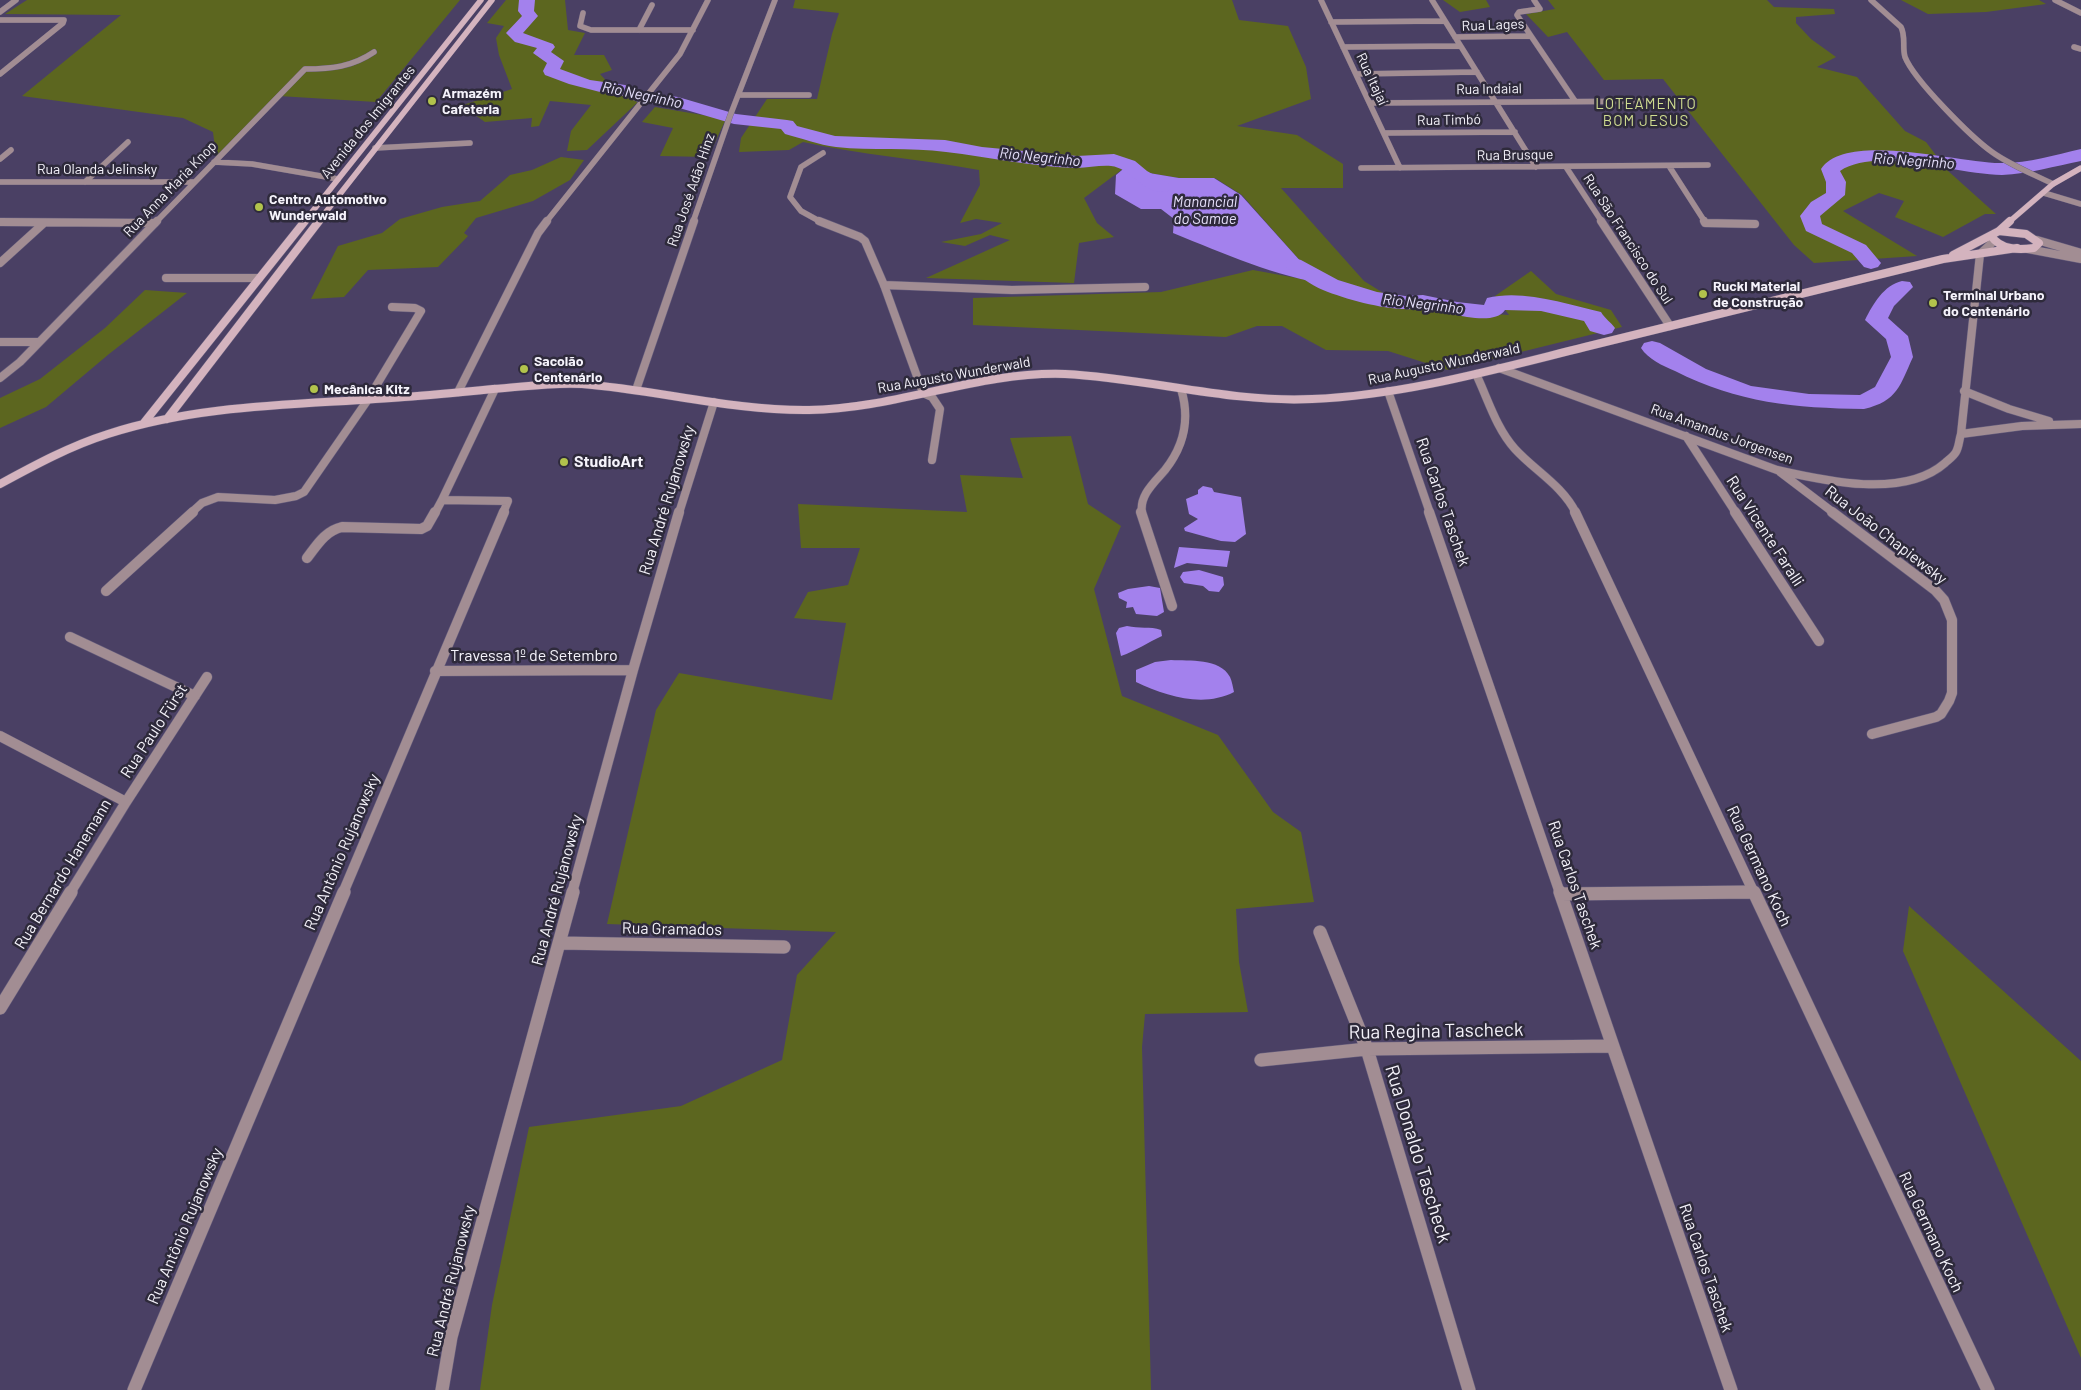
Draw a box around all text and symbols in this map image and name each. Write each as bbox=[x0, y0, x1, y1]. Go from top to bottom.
street label: Rua Lages bbox=[1461, 16, 1525, 34]
street label: Rua Itajaí bbox=[1353, 50, 1391, 108]
street label: Avenida dos Imigrantes bbox=[317, 62, 419, 182]
water label: Rio Negrinho bbox=[600, 78, 684, 112]
street label: Rua Indaial bbox=[1456, 80, 1522, 98]
place label: Armazém Cafeteria bbox=[442, 85, 502, 118]
marker: Armazém Cafeteria bbox=[426, 95, 438, 107]
district label: LOTEAMENTO BOM JESUS bbox=[1594, 95, 1698, 130]
street label: Rua Timbó bbox=[1417, 111, 1481, 129]
street label: Rua José Adão Hinz bbox=[664, 131, 718, 249]
street label: Rua Anna Maria Knop bbox=[120, 138, 220, 240]
water label: Rio Negrinho bbox=[999, 144, 1081, 170]
street label: Rua Brusque bbox=[1476, 146, 1554, 164]
water label: Rio Negrinho bbox=[1873, 149, 1955, 173]
street label: Rua Olanda Jelinsky bbox=[37, 161, 157, 177]
street label: Rua São Francisco do Sul bbox=[1580, 171, 1676, 307]
place label: Centro Automotivo Wunderwald bbox=[269, 191, 387, 223]
water label: Manancial do Samae bbox=[1173, 193, 1237, 228]
marker: Centro Automotivo Wunderwald bbox=[253, 201, 265, 213]
place label: Ruckl Material de Construção bbox=[1713, 278, 1803, 310]
place label: Terminal Urbano do Centenário bbox=[1943, 287, 2044, 320]
marker: Ruckl Material de Construção bbox=[1697, 288, 1709, 300]
water label: Rio Negrinho bbox=[1382, 290, 1464, 318]
marker: Terminal Urbano do Centenário bbox=[1927, 297, 1939, 309]
street label: Rua Augusto Wunderwald bbox=[1367, 340, 1521, 388]
place label: Sacolão Centenário bbox=[534, 353, 602, 386]
street label: Rua Augusto Wunderwald bbox=[876, 353, 1032, 397]
marker: Sacolão Centenário bbox=[518, 363, 530, 375]
place label: Mecânica Kitz bbox=[324, 381, 410, 397]
marker: Mecânica Kitz bbox=[308, 383, 320, 395]
street label: Rua Amandus Jorgensen bbox=[1649, 400, 1795, 468]
street label: Rua André Rujanowsky bbox=[635, 423, 699, 577]
street label: Rua Carlos Taschek bbox=[1412, 435, 1474, 569]
place label: StudioArt bbox=[574, 452, 643, 472]
marker: StudioArt bbox=[558, 456, 570, 468]
street label: Rua Vicente Faralli bbox=[1722, 472, 1808, 590]
street label: Rua João Chapiewsky bbox=[1821, 481, 1951, 589]
street label: Travessa 1º de Setembro bbox=[450, 646, 618, 666]
street label: Rua Paulo Fürst bbox=[116, 680, 192, 782]
street label: Rua Antônio Rujanowsky bbox=[300, 771, 384, 933]
street label: Rua Bernardo Hanemann bbox=[11, 795, 115, 953]
street label: Rua Germano Koch bbox=[1723, 803, 1795, 929]
street label: Rua André Rujanowsky bbox=[528, 812, 586, 968]
street label: Rua Carlos Taschek bbox=[1544, 818, 1606, 952]
street label: Rua Gramados bbox=[622, 919, 722, 939]
street label: Rua Regina Tascheck bbox=[1348, 1018, 1524, 1044]
street label: Rua Donaldo Tascheck bbox=[1380, 1062, 1456, 1246]
street label: Rua Antônio Rujanowsky bbox=[143, 1145, 227, 1307]
street label: Rua Germano Koch bbox=[1895, 1169, 1967, 1295]
street label: Rua Carlos Taschek bbox=[1675, 1201, 1737, 1335]
street label: Rua André Rujanowsky bbox=[423, 1203, 479, 1359]

